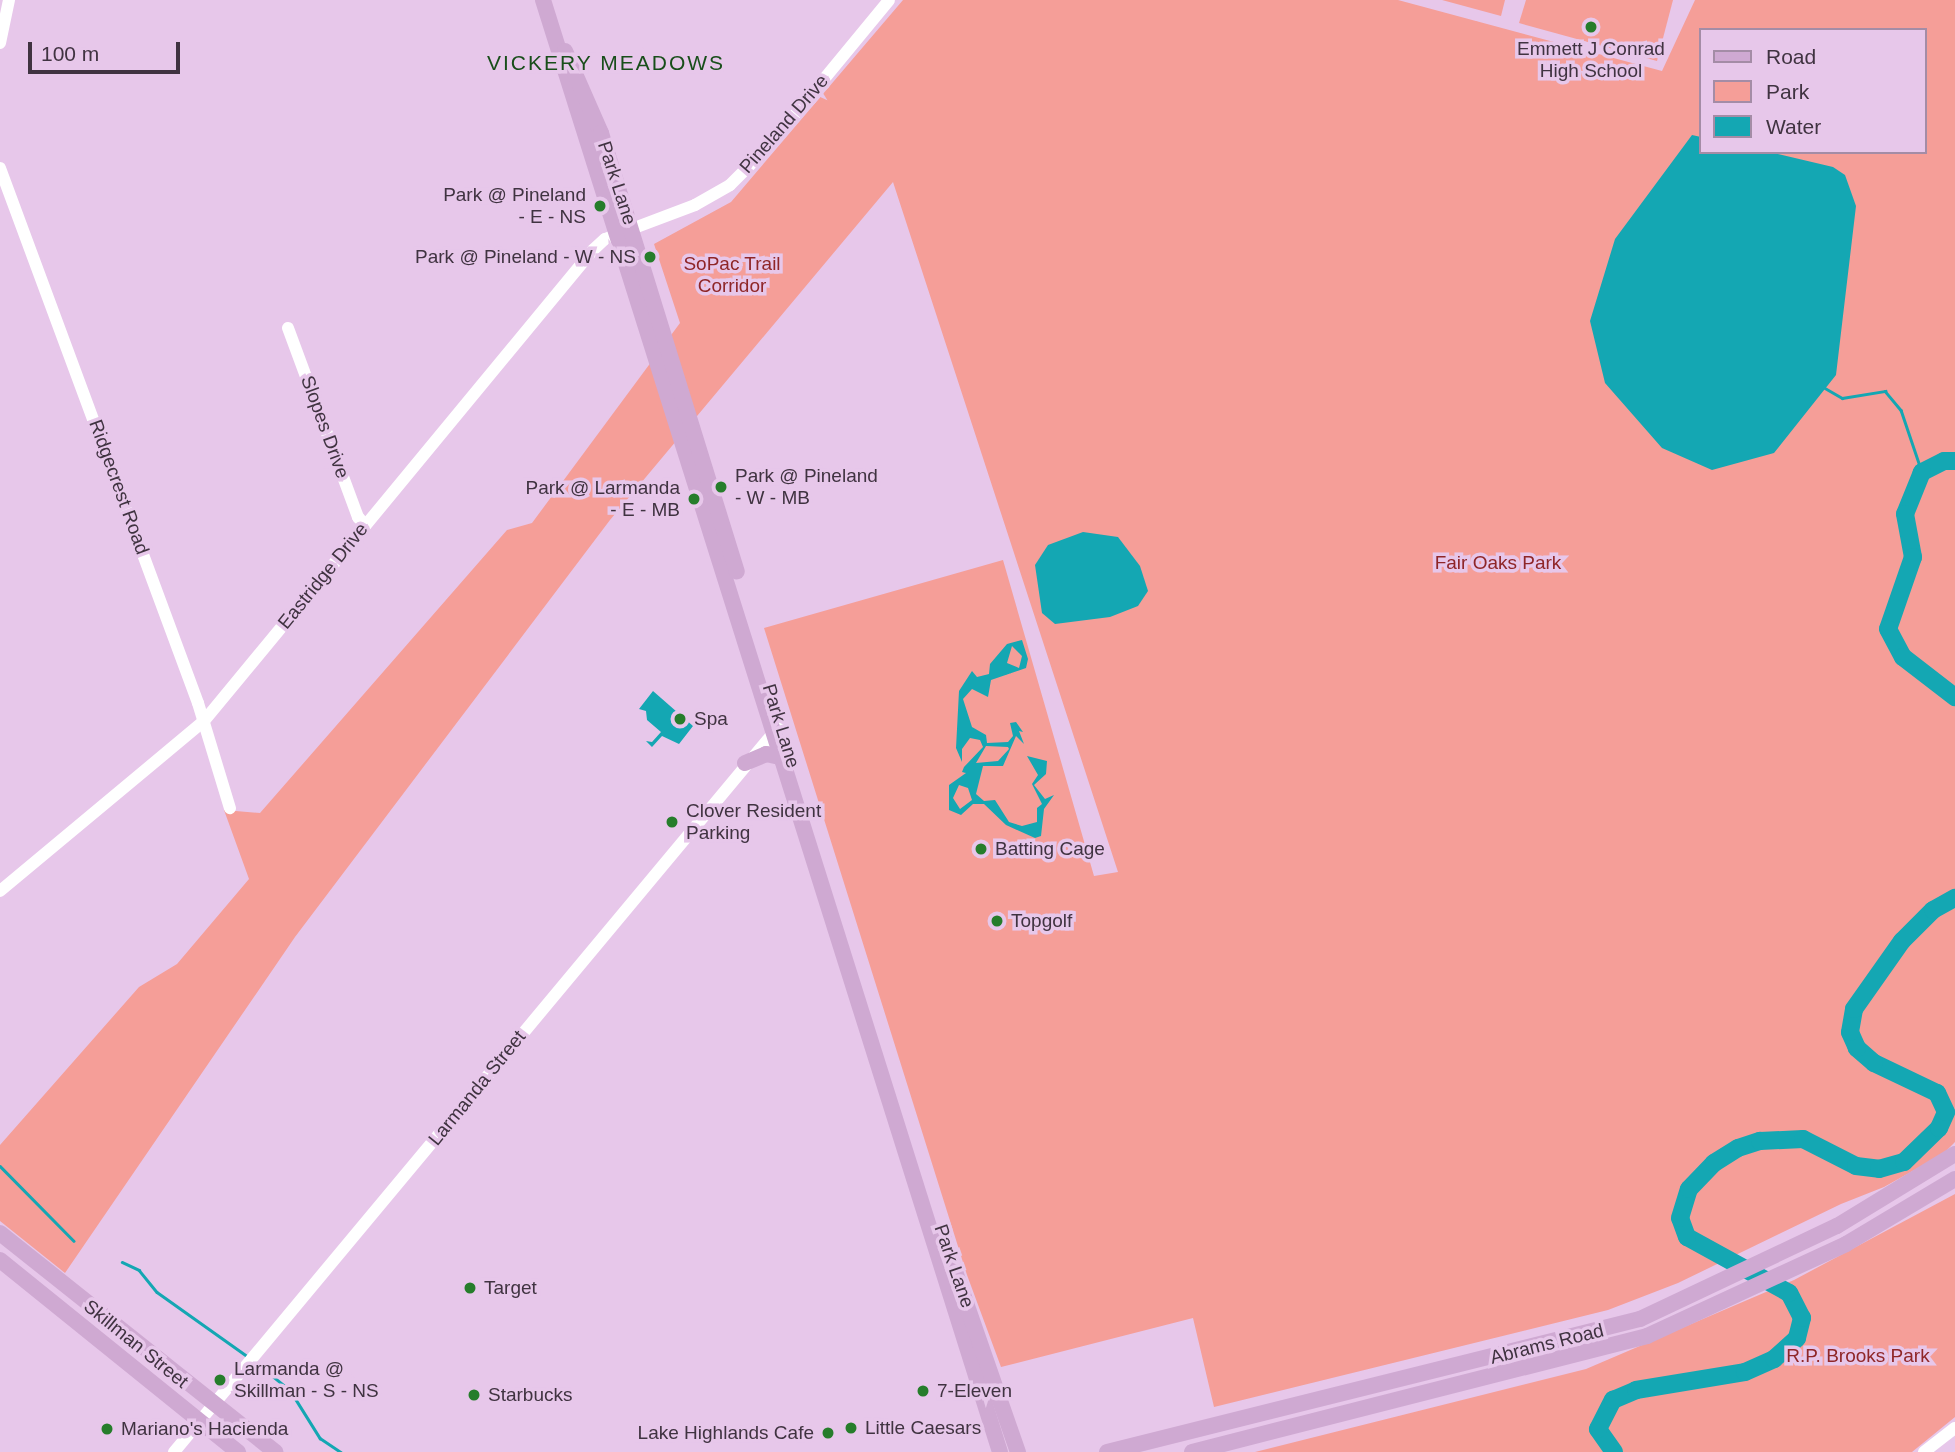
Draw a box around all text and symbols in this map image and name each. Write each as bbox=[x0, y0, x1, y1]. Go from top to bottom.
marker: Emmett J Conrad High School bbox=[1583, 19, 1599, 35]
scale bar bbox=[32, 28, 184, 72]
legend bbox=[1700, 28, 1927, 154]
place label: Emmett J Conrad High School bbox=[1517, 38, 1665, 82]
text: 100 m bbox=[41, 42, 99, 65]
text: Road bbox=[1766, 45, 1816, 68]
district label: VICKERY MEADOWS bbox=[489, 50, 723, 76]
street label: Pineland Drive bbox=[735, 70, 833, 178]
text: Park bbox=[1766, 80, 1809, 103]
text: Water bbox=[1766, 115, 1821, 138]
street label: Park Lane bbox=[593, 138, 641, 228]
place label: Park @ Pineland - E - NS bbox=[443, 184, 586, 228]
marker: Park @ Pineland - E - NS bbox=[592, 198, 608, 214]
place label: Park @ Pineland - W - NS bbox=[415, 246, 636, 268]
marker: Park @ Pineland - W - NS bbox=[642, 249, 658, 265]
park label: SoPac Trail Corridor bbox=[683, 253, 781, 297]
street label: Slopes Drive bbox=[296, 372, 354, 482]
street label: Ridgecrest Road bbox=[84, 417, 154, 557]
place label: Park @ Pineland - W - MB bbox=[735, 465, 878, 509]
place label: Park @ Larmanda - E - MB bbox=[526, 477, 680, 521]
marker: Park @ Pineland - W - MB bbox=[713, 479, 729, 495]
marker: Park @ Larmanda - E - MB bbox=[686, 491, 702, 507]
street label: Eastridge Drive bbox=[273, 518, 373, 634]
park label: Fair Oaks Park bbox=[1435, 552, 1561, 574]
street label: Park Lane bbox=[757, 681, 805, 771]
place label: Spa bbox=[694, 708, 728, 730]
marker: Spa bbox=[672, 711, 688, 727]
place label: Clover Resident Parking bbox=[686, 800, 821, 844]
marker: Clover Resident Parking bbox=[664, 814, 680, 830]
place label: Batting Cage bbox=[995, 838, 1105, 860]
marker: Batting Cage bbox=[973, 841, 989, 857]
place label: Topgolf bbox=[1011, 910, 1072, 932]
marker: Topgolf bbox=[989, 913, 1005, 929]
street label: Larmanda Street bbox=[424, 1026, 530, 1150]
street label: Park Lane bbox=[929, 1221, 979, 1311]
place label: Target bbox=[484, 1277, 537, 1299]
marker: Target bbox=[462, 1280, 478, 1296]
street label: Skillman Street bbox=[79, 1295, 193, 1393]
street label: Abrams Road bbox=[1488, 1319, 1606, 1369]
park label: R.P. Brooks Park bbox=[1786, 1345, 1930, 1367]
place label: Larmanda @ Skillman - S - NS bbox=[234, 1358, 379, 1402]
marker: Larmanda @ Skillman - S - NS bbox=[212, 1372, 228, 1388]
place label: 7-Eleven bbox=[937, 1380, 1012, 1402]
marker: 7-Eleven bbox=[915, 1383, 931, 1399]
place label: Starbucks bbox=[488, 1384, 572, 1406]
marker: Starbucks bbox=[466, 1387, 482, 1403]
place label: Little Caesars bbox=[865, 1417, 981, 1439]
place label: Mariano's Hacienda bbox=[121, 1418, 288, 1440]
marker: Little Caesars bbox=[843, 1420, 859, 1436]
marker: Mariano's Hacienda bbox=[99, 1421, 115, 1437]
place label: Lake Highlands Cafe bbox=[638, 1422, 814, 1444]
marker: Lake Highlands Cafe bbox=[820, 1425, 836, 1441]

